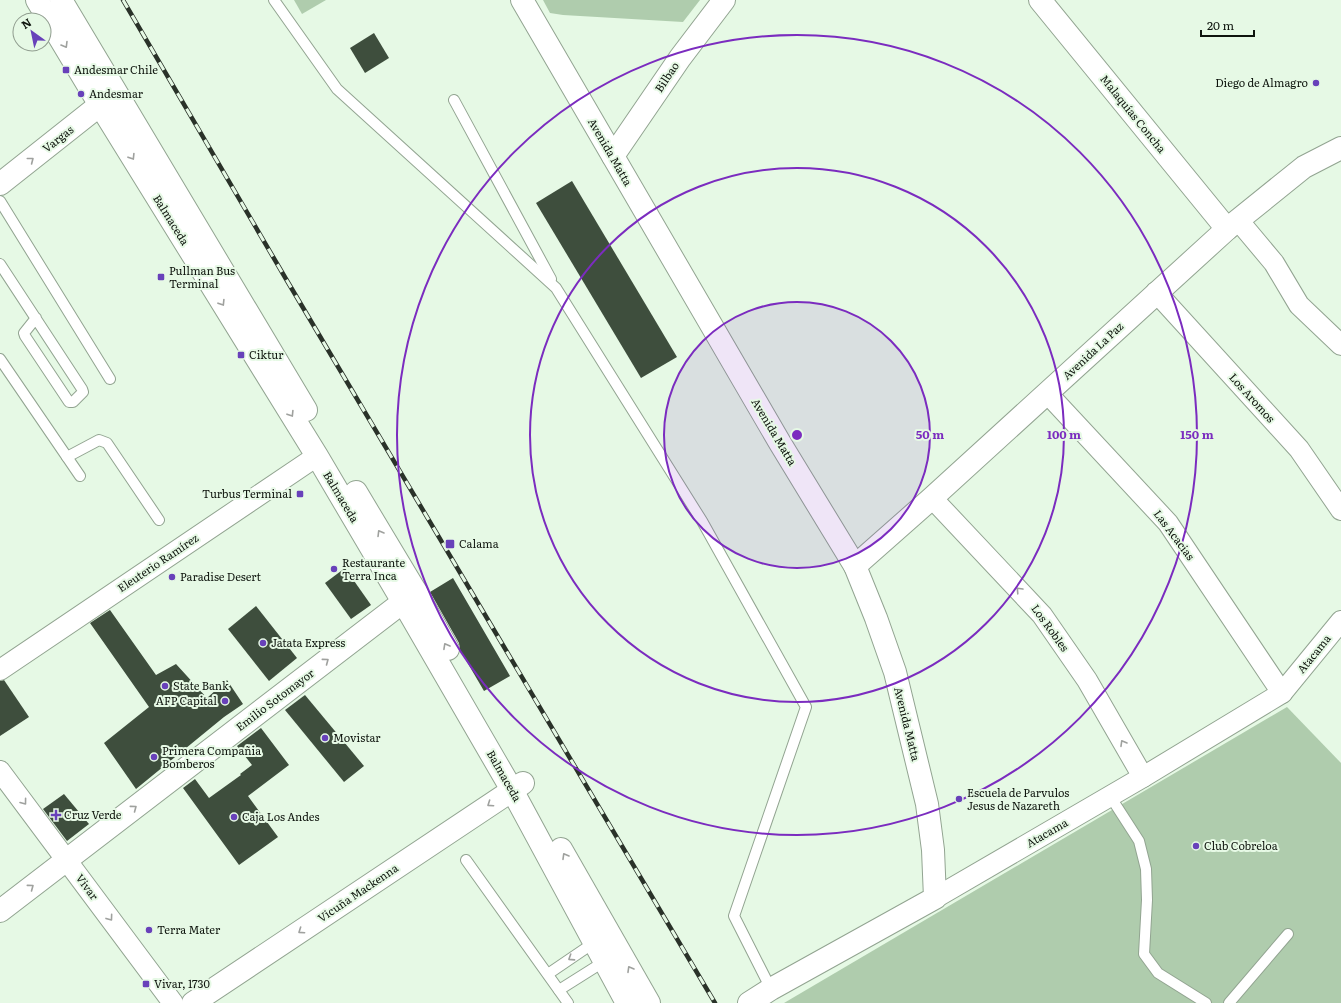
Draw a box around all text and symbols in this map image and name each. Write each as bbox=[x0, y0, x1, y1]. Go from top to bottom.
north arrow bbox=[12, 12, 52, 52]
scale bar bbox=[1201, 12, 1254, 38]
text: N bbox=[18, 14, 34, 32]
text: 20 m bbox=[1207, 16, 1234, 34]
one-way arrow bbox=[60, 41, 67, 48]
street label: Bilbao bbox=[650, 58, 682, 95]
place label: Andesmar Chile bbox=[74, 61, 158, 77]
marker: Andesmar Chile bbox=[61, 65, 71, 75]
street label: Malaquías Concha bbox=[1097, 71, 1170, 156]
place label: Diego de Almagro bbox=[1215, 74, 1308, 90]
marker: Diego de Almagro bbox=[1311, 78, 1321, 88]
place label: Andesmar bbox=[89, 85, 144, 101]
marker: Andesmar bbox=[76, 89, 86, 99]
street label: Avenida Matta bbox=[585, 115, 637, 188]
street label: Vargas bbox=[39, 121, 76, 155]
one-way arrow bbox=[127, 153, 135, 160]
one-way arrow bbox=[26, 158, 33, 165]
street label: Balmaceda bbox=[150, 191, 194, 248]
place label: Pullman Bus Terminal bbox=[169, 262, 235, 291]
marker: Pullman Bus Terminal bbox=[156, 272, 166, 282]
one-way arrow bbox=[218, 299, 225, 306]
street label: Avenida La Paz bbox=[1058, 317, 1127, 383]
place label: Ciktur bbox=[249, 346, 284, 362]
marker: Ciktur bbox=[236, 350, 246, 360]
street label: Los Aromos bbox=[1226, 369, 1279, 426]
street label: Avenida Matta bbox=[748, 395, 801, 468]
one-way arrow bbox=[286, 410, 293, 417]
text: 50 m bbox=[916, 425, 944, 443]
text: 100 m bbox=[1047, 425, 1081, 443]
text: 150 m bbox=[1180, 425, 1214, 443]
centre of rings bbox=[790, 428, 804, 442]
street label: Balmaceda bbox=[320, 468, 363, 525]
place label: Turbus Terminal bbox=[202, 485, 292, 501]
marker: Turbus Terminal bbox=[295, 489, 305, 499]
street label: Las Acacias bbox=[1151, 506, 1199, 563]
street label: Eleuterio Ramírez bbox=[114, 529, 202, 595]
one-way arrow bbox=[378, 530, 385, 537]
place label: Calama bbox=[459, 535, 499, 551]
marker: Calama bbox=[444, 538, 456, 550]
place label: Restaurante Terra Inca bbox=[342, 554, 405, 583]
marker: Restaurante Terra Inca bbox=[329, 564, 339, 574]
place label: Paradise Desert bbox=[180, 568, 262, 584]
marker: Paradise Desert bbox=[167, 572, 177, 582]
one-way arrow bbox=[1016, 587, 1024, 595]
street label: Los Robles bbox=[1028, 601, 1073, 654]
street label: Atacama bbox=[1293, 631, 1334, 676]
place label: Jatata Express bbox=[271, 634, 345, 650]
marker: Jatata Express bbox=[258, 638, 268, 648]
one-way arrow bbox=[443, 643, 450, 650]
one-way arrow bbox=[322, 659, 329, 666]
street label: Emilio Sotomayor bbox=[232, 664, 318, 734]
place label: State Bank bbox=[173, 677, 229, 693]
marker: State Bank bbox=[160, 681, 170, 691]
street label: Avenida Matta bbox=[891, 685, 925, 763]
place label: AFP Capital bbox=[156, 692, 217, 708]
marker: AFP Capital bbox=[220, 696, 230, 706]
place label: Movistar bbox=[333, 729, 381, 745]
marker: Movistar bbox=[320, 733, 330, 743]
one-way arrow bbox=[1121, 740, 1128, 747]
place label: Primera Compañia Bomberos bbox=[162, 742, 261, 771]
street label: Balmaceda bbox=[484, 747, 526, 804]
marker: Primera Compañia Bomberos bbox=[149, 752, 159, 762]
place label: Escuela de Parvulos Jesus de Nazareth bbox=[967, 784, 1069, 813]
marker: Escuela de Parvulos Jesus de Nazareth bbox=[954, 794, 964, 804]
one-way arrow bbox=[19, 798, 26, 805]
one-way arrow bbox=[488, 799, 495, 806]
one-way arrow bbox=[130, 805, 137, 813]
place label: Cruz Verde bbox=[64, 806, 122, 822]
place label: Caja Los Andes bbox=[242, 808, 319, 824]
marker: Cruz Verde bbox=[51, 810, 61, 820]
marker: Caja Los Andes bbox=[229, 812, 239, 822]
street label: Atacama bbox=[1023, 814, 1070, 850]
place label: Club Cobreloa bbox=[1204, 837, 1278, 853]
marker: Club Cobreloa bbox=[1191, 841, 1201, 851]
one-way arrow bbox=[563, 853, 570, 860]
street label: Vicuña Mackenna bbox=[314, 859, 401, 925]
street label: Vivar bbox=[73, 870, 103, 903]
one-way arrow bbox=[26, 885, 33, 892]
one-way arrow bbox=[105, 913, 112, 920]
place label: Terra Mater bbox=[157, 921, 221, 937]
marker: Terra Mater bbox=[144, 925, 154, 935]
one-way arrow bbox=[298, 926, 305, 934]
one-way arrow bbox=[568, 953, 575, 961]
one-way arrow bbox=[627, 966, 634, 973]
place label: Vivar, 1730 bbox=[154, 975, 210, 991]
marker: Vivar, 1730 bbox=[141, 979, 151, 989]

